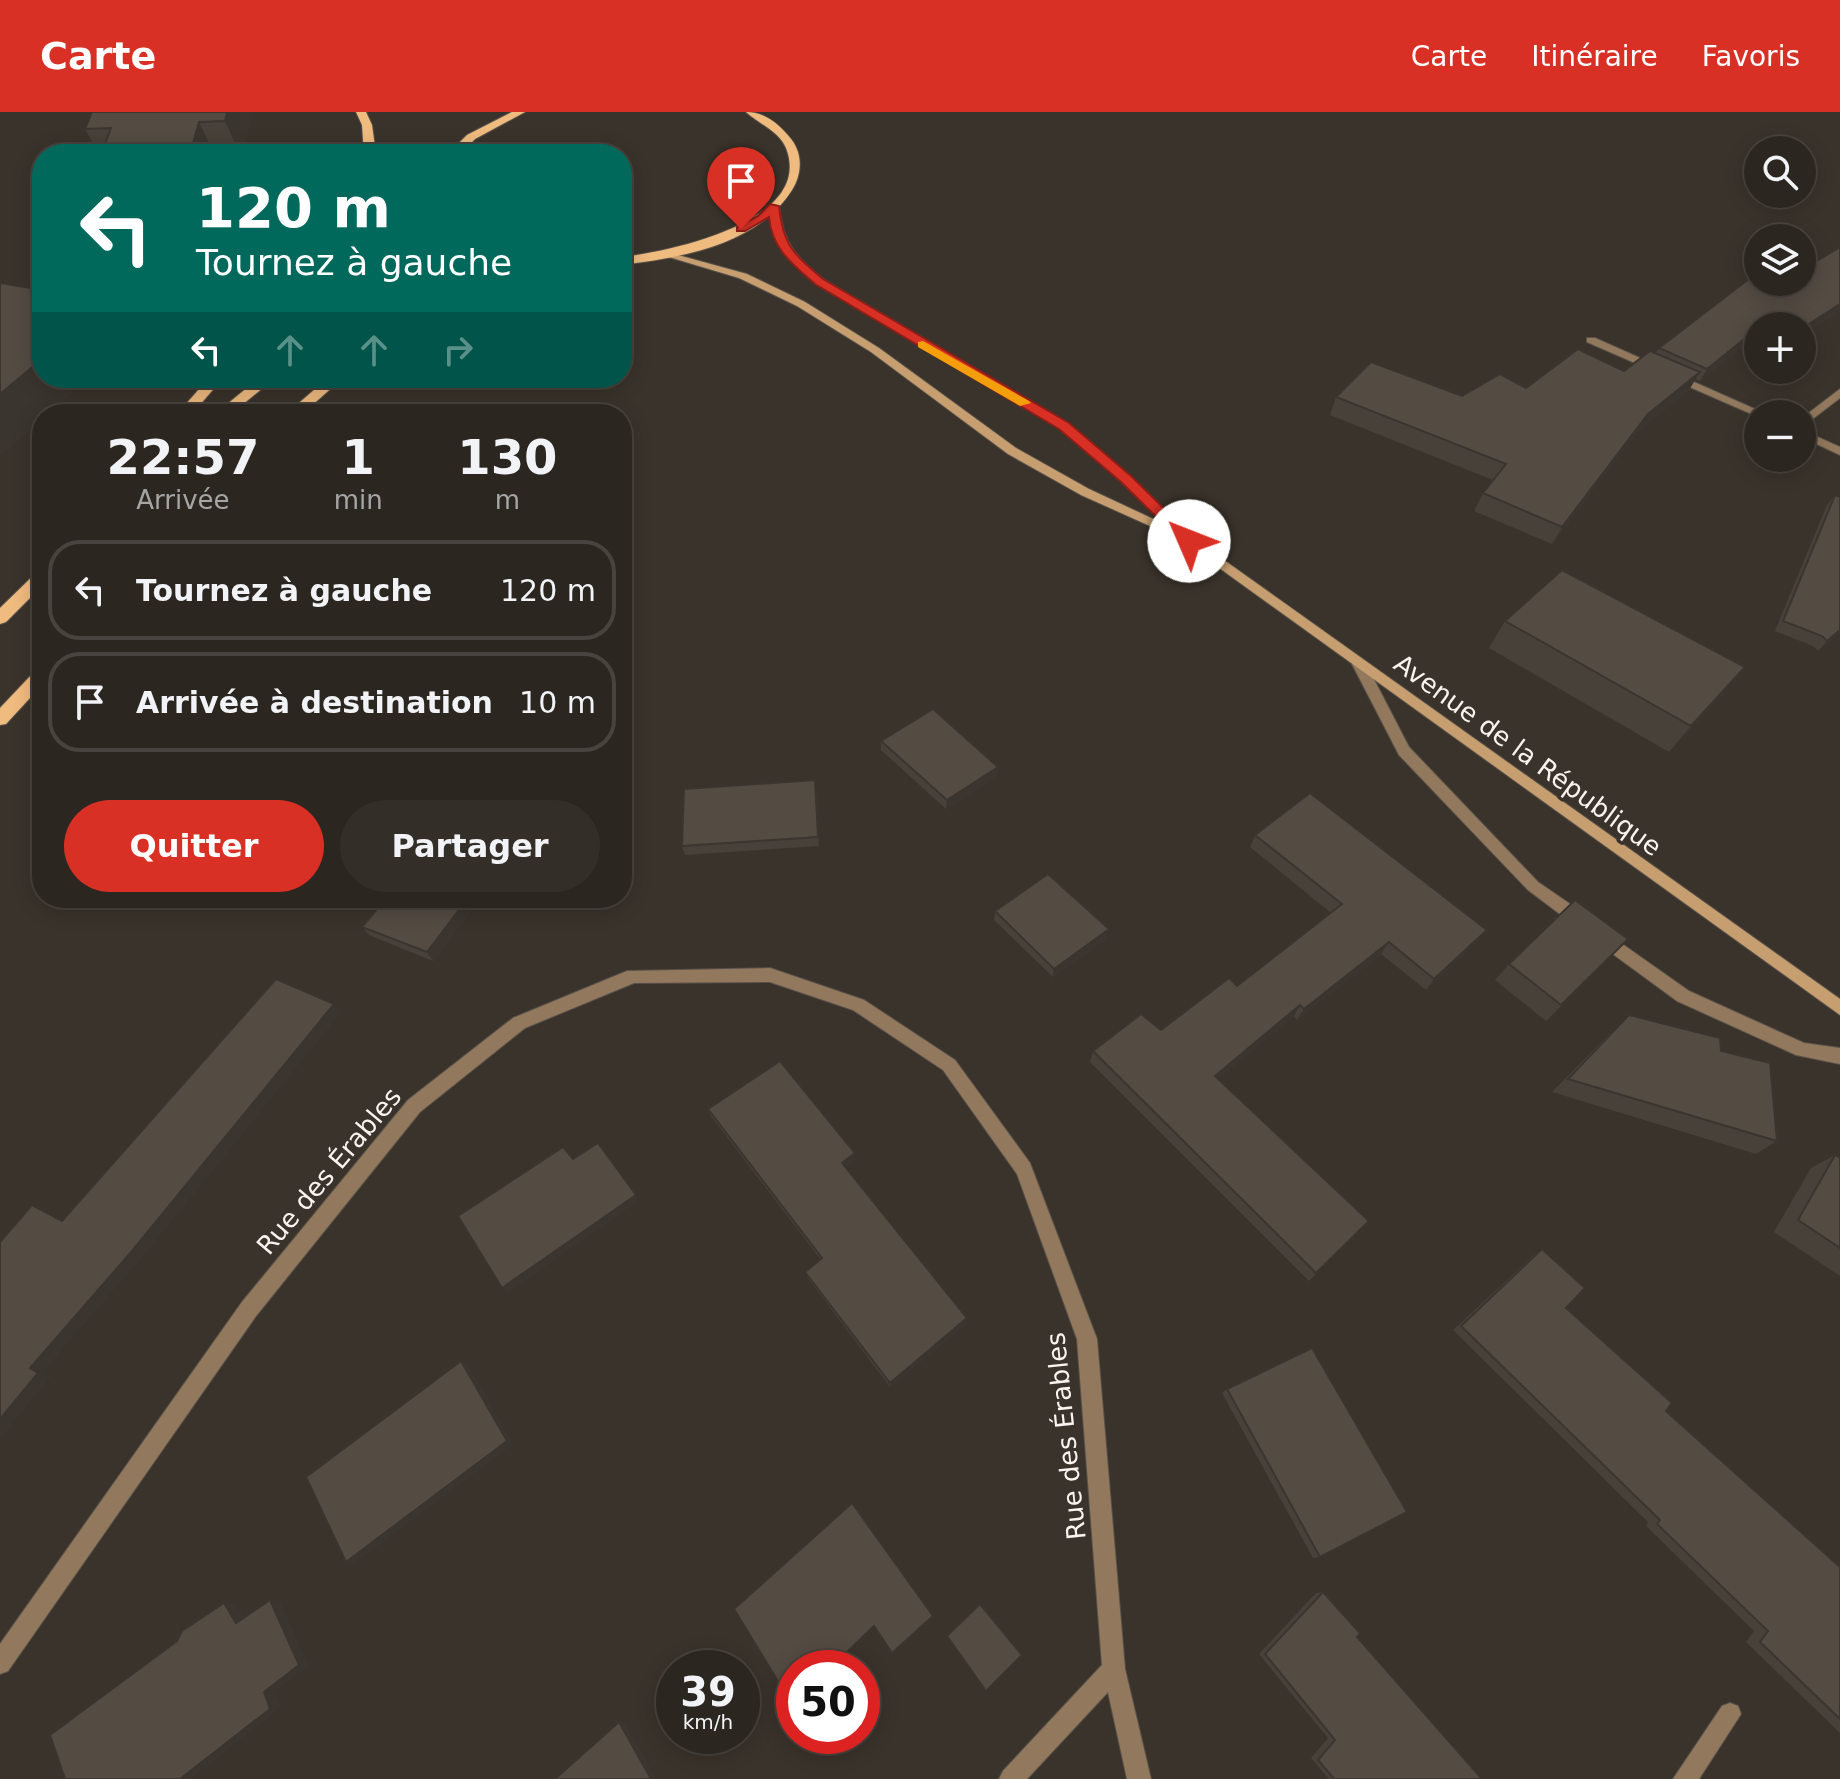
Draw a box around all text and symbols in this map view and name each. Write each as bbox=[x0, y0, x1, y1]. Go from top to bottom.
text: Carte bbox=[40, 34, 156, 78]
text: Carte bbox=[1411, 40, 1487, 73]
text: Itinéraire bbox=[1531, 40, 1658, 73]
text: Favoris bbox=[1702, 40, 1800, 73]
map controls bbox=[1744, 136, 1816, 472]
button: search bbox=[1744, 136, 1816, 208]
pin bbox=[707, 147, 775, 229]
icon: arrive bbox=[719, 159, 763, 203]
text: 120 m bbox=[196, 175, 391, 240]
icon: left bbox=[64, 176, 168, 280]
button: layers bbox=[1744, 224, 1816, 296]
text: Tournez à gauche bbox=[196, 242, 512, 283]
button: + bbox=[1744, 312, 1816, 384]
icon: left bbox=[184, 328, 228, 372]
icon: ahead bbox=[268, 328, 312, 372]
icon: ahead bbox=[352, 328, 396, 372]
icon: right bbox=[436, 328, 480, 372]
button: − bbox=[1744, 400, 1816, 472]
text: 22:57 bbox=[106, 429, 259, 485]
text: 1 bbox=[342, 429, 375, 485]
text: 130 bbox=[457, 429, 557, 485]
text: Arrivée bbox=[136, 485, 230, 515]
text: min bbox=[334, 485, 383, 515]
text: m bbox=[495, 485, 520, 515]
position arrow bbox=[1147, 499, 1231, 583]
icon: left bbox=[68, 568, 112, 612]
text: Tournez à gauche bbox=[136, 573, 432, 608]
text: 120 m bbox=[500, 573, 596, 608]
street label: Avenue de la République bbox=[1389, 648, 1667, 862]
icon: arrive bbox=[68, 680, 112, 724]
text: Arrivée à destination bbox=[136, 685, 493, 720]
text: 10 m bbox=[519, 685, 596, 720]
button: Quitter bbox=[64, 800, 324, 892]
button: Partager bbox=[340, 800, 600, 892]
street label: Rue des Érables bbox=[250, 1081, 407, 1260]
street label: Rue des Érables bbox=[1039, 1331, 1092, 1541]
speed limit sign: 50 bbox=[776, 1650, 880, 1754]
text: 39 bbox=[680, 1669, 736, 1715]
text: km/h bbox=[683, 1710, 733, 1734]

